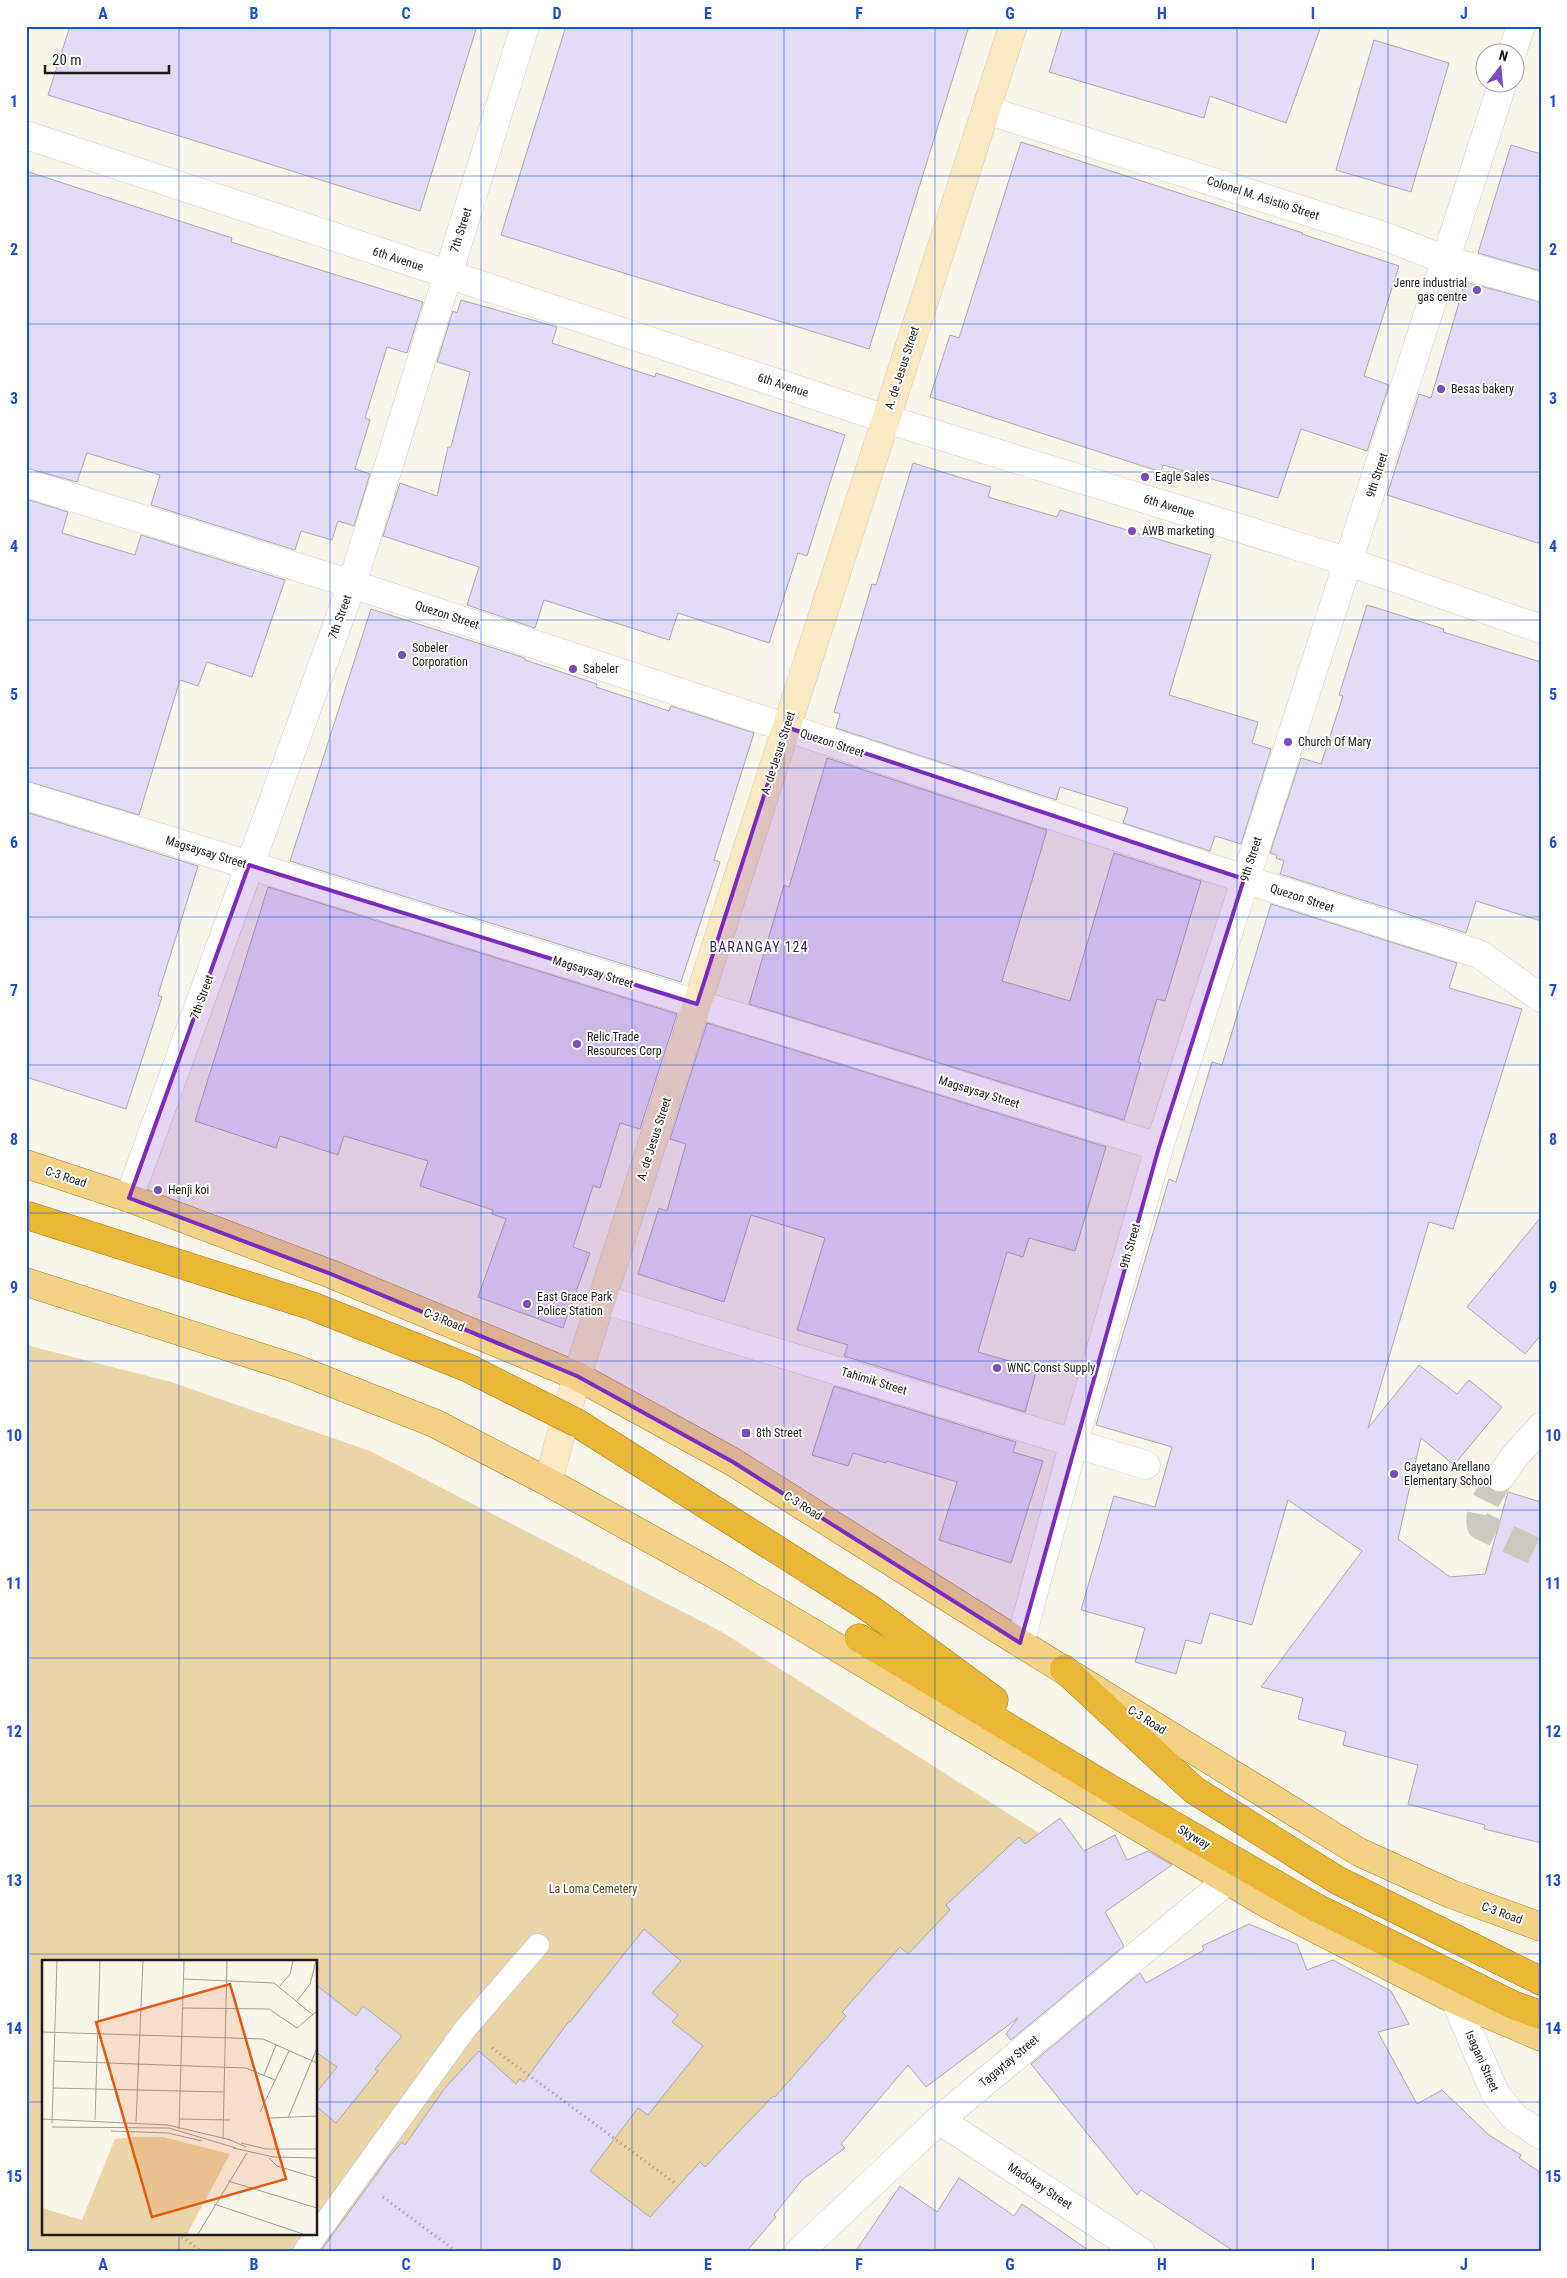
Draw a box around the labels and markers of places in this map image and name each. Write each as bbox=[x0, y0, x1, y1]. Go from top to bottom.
place label: Jenre industrial gas centre bbox=[1394, 276, 1467, 304]
marker: Jenre industrial gas centre bbox=[1471, 284, 1483, 296]
place label: Besas bakery bbox=[1451, 382, 1514, 396]
marker: Besas bakery bbox=[1435, 383, 1447, 395]
place label: Eagle Sales bbox=[1155, 470, 1210, 484]
marker: Eagle Sales bbox=[1139, 471, 1151, 483]
place label: AWB marketing bbox=[1142, 524, 1214, 538]
marker: AWB marketing bbox=[1126, 525, 1138, 537]
place label: Sobeler Corporation bbox=[412, 641, 468, 669]
marker: Sobeler Corporation bbox=[396, 649, 408, 661]
place label: Sabeler bbox=[583, 662, 619, 676]
marker: Sabeler bbox=[567, 663, 579, 675]
place label: Church Of Mary bbox=[1298, 735, 1371, 749]
marker: Church Of Mary bbox=[1282, 736, 1294, 748]
place label: Relic Trade Resources Corp bbox=[587, 1030, 662, 1058]
marker: Relic Trade Resources Corp bbox=[571, 1038, 583, 1050]
place label: Henji koi bbox=[168, 1183, 209, 1197]
marker: Henji koi bbox=[152, 1184, 164, 1196]
place label: East Grace Park Police Station bbox=[537, 1290, 613, 1318]
marker: East Grace Park Police Station bbox=[521, 1298, 533, 1310]
place label: WNC Const Supply bbox=[1007, 1361, 1095, 1375]
marker: WNC Const Supply bbox=[991, 1362, 1003, 1374]
place label: 8th Street bbox=[756, 1426, 803, 1440]
marker: 8th Street bbox=[740, 1427, 752, 1439]
place label: Cayetano Arellano Elementary School bbox=[1404, 1460, 1492, 1488]
marker: Cayetano Arellano Elementary School bbox=[1388, 1468, 1400, 1480]

